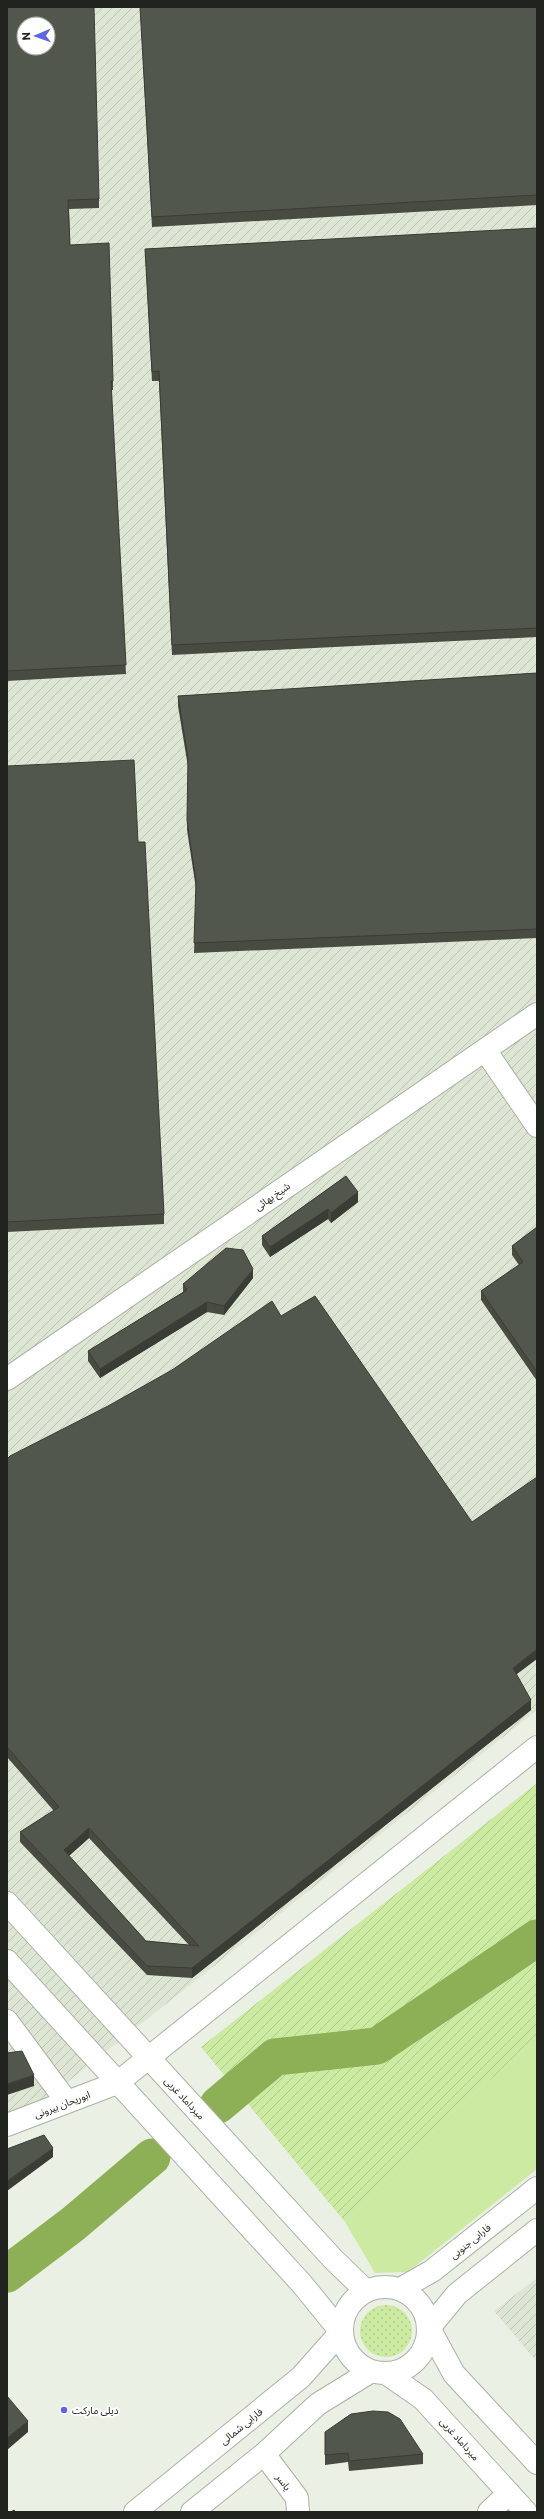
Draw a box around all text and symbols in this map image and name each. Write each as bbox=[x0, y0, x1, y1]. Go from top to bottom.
north arrow bbox=[16, 16, 56, 56]
text: N bbox=[19, 32, 32, 41]
street label: شیخ بهائی bbox=[252, 1179, 293, 1214]
street label: میرداماد غربی bbox=[162, 2074, 208, 2122]
street label: ابوریحان بیرونی bbox=[32, 2088, 92, 2121]
street label: فارابی جنوبی bbox=[447, 2221, 494, 2262]
place label: دیلی مارکت bbox=[72, 2404, 119, 2417]
marker: دیلی مارکت bbox=[59, 2405, 69, 2415]
street label: فارابی شمالی bbox=[217, 2405, 266, 2448]
street label: میرداماد غربی bbox=[437, 2415, 482, 2464]
street label: یاسر bbox=[273, 2471, 294, 2493]

